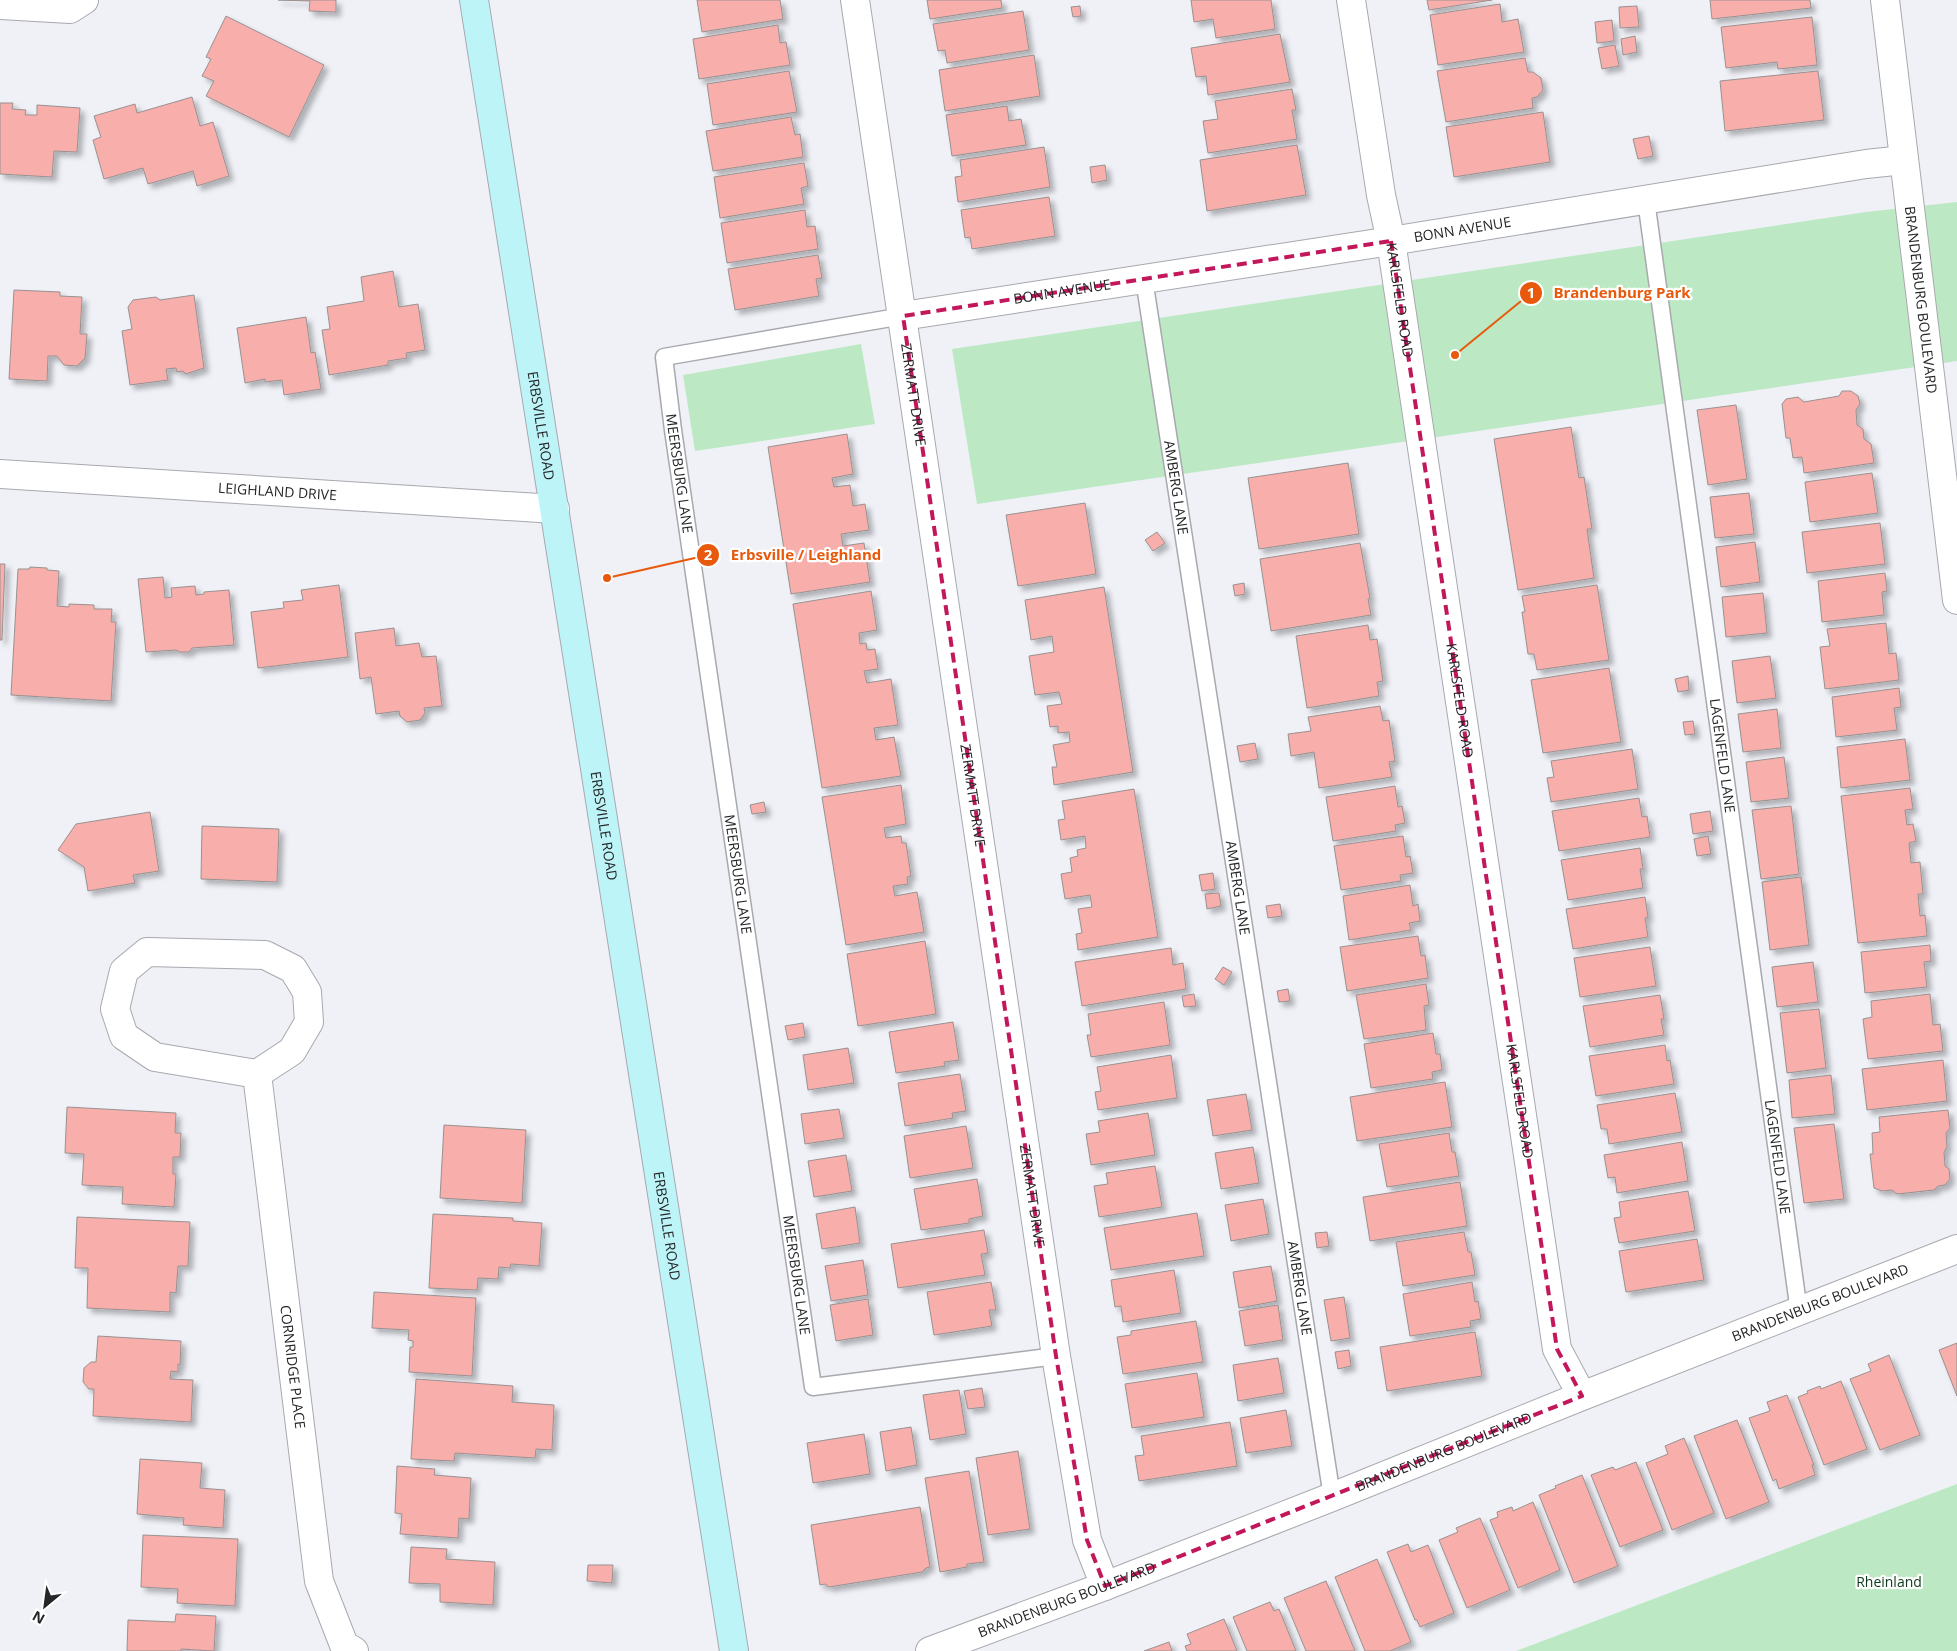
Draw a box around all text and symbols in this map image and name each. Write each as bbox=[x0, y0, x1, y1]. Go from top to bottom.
street label: BRANDENBURG BOULEVARD bbox=[1901, 205, 1942, 395]
street label: BONN AVENUE bbox=[1412, 212, 1512, 246]
street label: KARLSFELD ROAD bbox=[1382, 241, 1418, 359]
street label: BONN AVENUE bbox=[1012, 274, 1112, 308]
callout: Brandenburg Park bbox=[1518, 278, 1700, 308]
text: 1 bbox=[1527, 282, 1535, 302]
text: Brandenburg Park bbox=[1553, 282, 1691, 302]
street label: ZERMATT DRIVE bbox=[897, 342, 931, 447]
street label: ERBSVILLE ROAD bbox=[524, 370, 559, 482]
street label: MEERSBURG LANE bbox=[662, 412, 698, 535]
street label: AMBERG LANE bbox=[1160, 439, 1193, 536]
street label: LEIGHLAND DRIVE bbox=[218, 478, 337, 504]
callout: Erbsville / Leighland bbox=[696, 540, 891, 570]
text: 2 bbox=[704, 544, 713, 564]
text: Erbsville / Leighland bbox=[731, 544, 881, 564]
street label: KARLSFELD ROAD bbox=[1442, 642, 1478, 759]
street label: LAGENFELD LANE bbox=[1706, 697, 1740, 814]
street label: ZERMATT DRIVE bbox=[956, 742, 990, 848]
street label: ERBSVILLE ROAD bbox=[587, 770, 622, 882]
street label: MEERSBURG LANE bbox=[720, 813, 757, 935]
street label: AMBERG LANE bbox=[1222, 839, 1255, 936]
street label: KARLSFELD ROAD bbox=[1502, 1042, 1538, 1160]
street label: LAGENFELD LANE bbox=[1761, 1098, 1795, 1215]
street label: ZERMATT DRIVE bbox=[1016, 1143, 1050, 1249]
street label: ERBSVILLE ROAD bbox=[650, 1170, 685, 1282]
street label: MEERSBURG LANE bbox=[779, 1214, 815, 1336]
street label: AMBERG LANE bbox=[1284, 1239, 1317, 1336]
street label: BRANDENBURG BOULEVARD bbox=[1729, 1259, 1911, 1345]
street label: CORNRIDGE PLACE bbox=[276, 1304, 310, 1430]
street label: BRANDENBURG BOULEVARD bbox=[1353, 1407, 1535, 1496]
street label: BRANDENBURG BOULEVARD bbox=[975, 1557, 1158, 1641]
park label: Rheinland bbox=[1856, 1572, 1922, 1591]
north arrow bbox=[20, 1581, 70, 1631]
text: N bbox=[29, 1607, 48, 1629]

